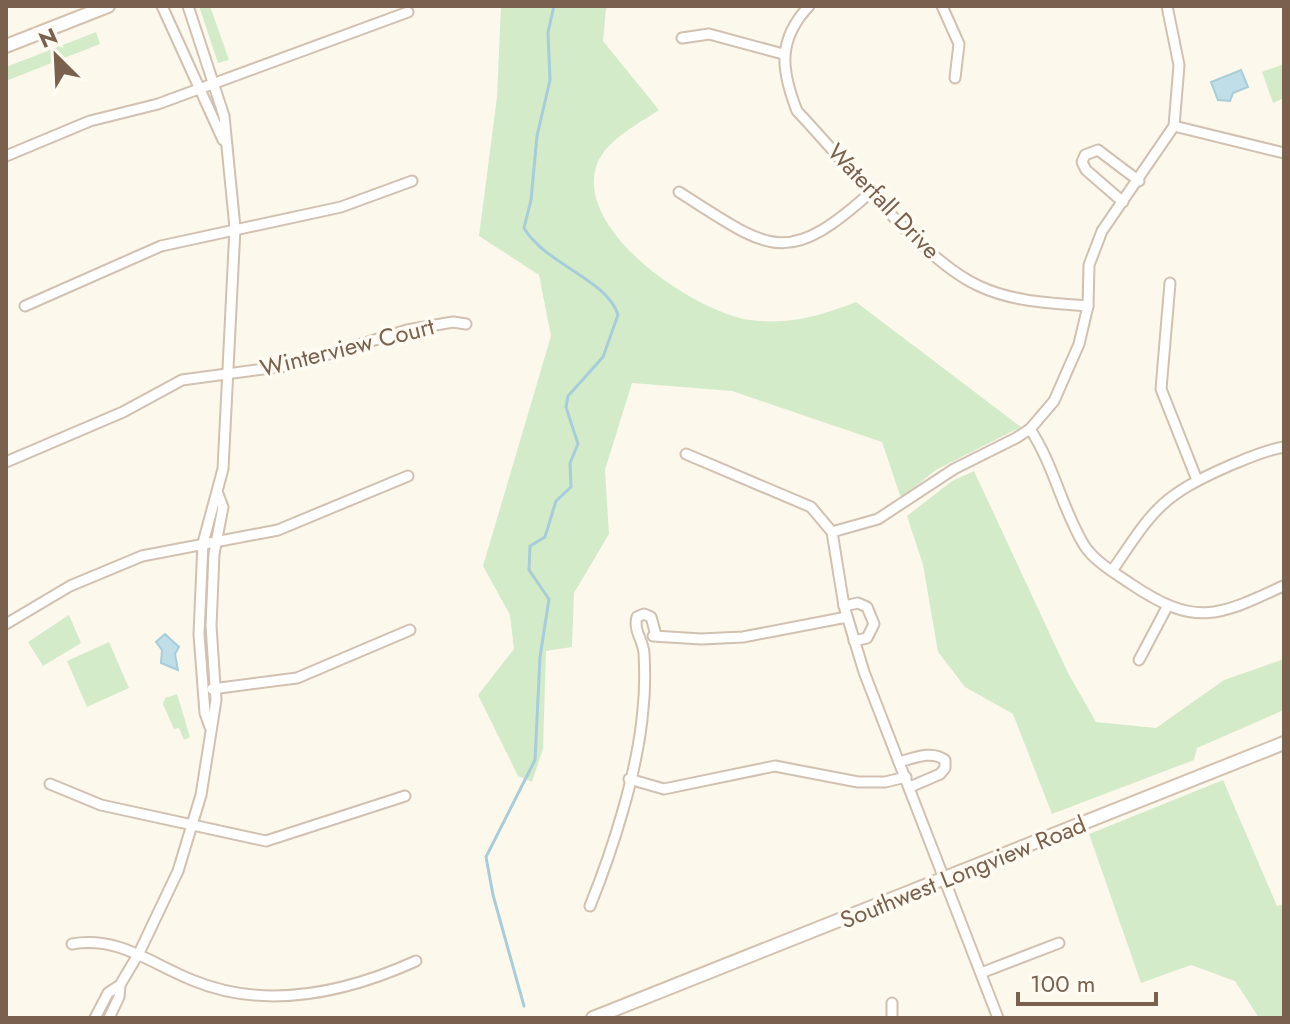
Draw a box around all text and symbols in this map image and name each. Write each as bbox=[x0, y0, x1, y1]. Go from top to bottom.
north arrow bbox=[16, 16, 96, 96]
text: N bbox=[33, 20, 62, 56]
street label: Waterfall Drive bbox=[820, 135, 948, 267]
street label: Winterview Court bbox=[256, 308, 438, 386]
street label: Southwest Longview Road bbox=[835, 807, 1091, 937]
scale bar bbox=[1018, 956, 1156, 1006]
text: 100 m bbox=[1030, 966, 1096, 1001]

